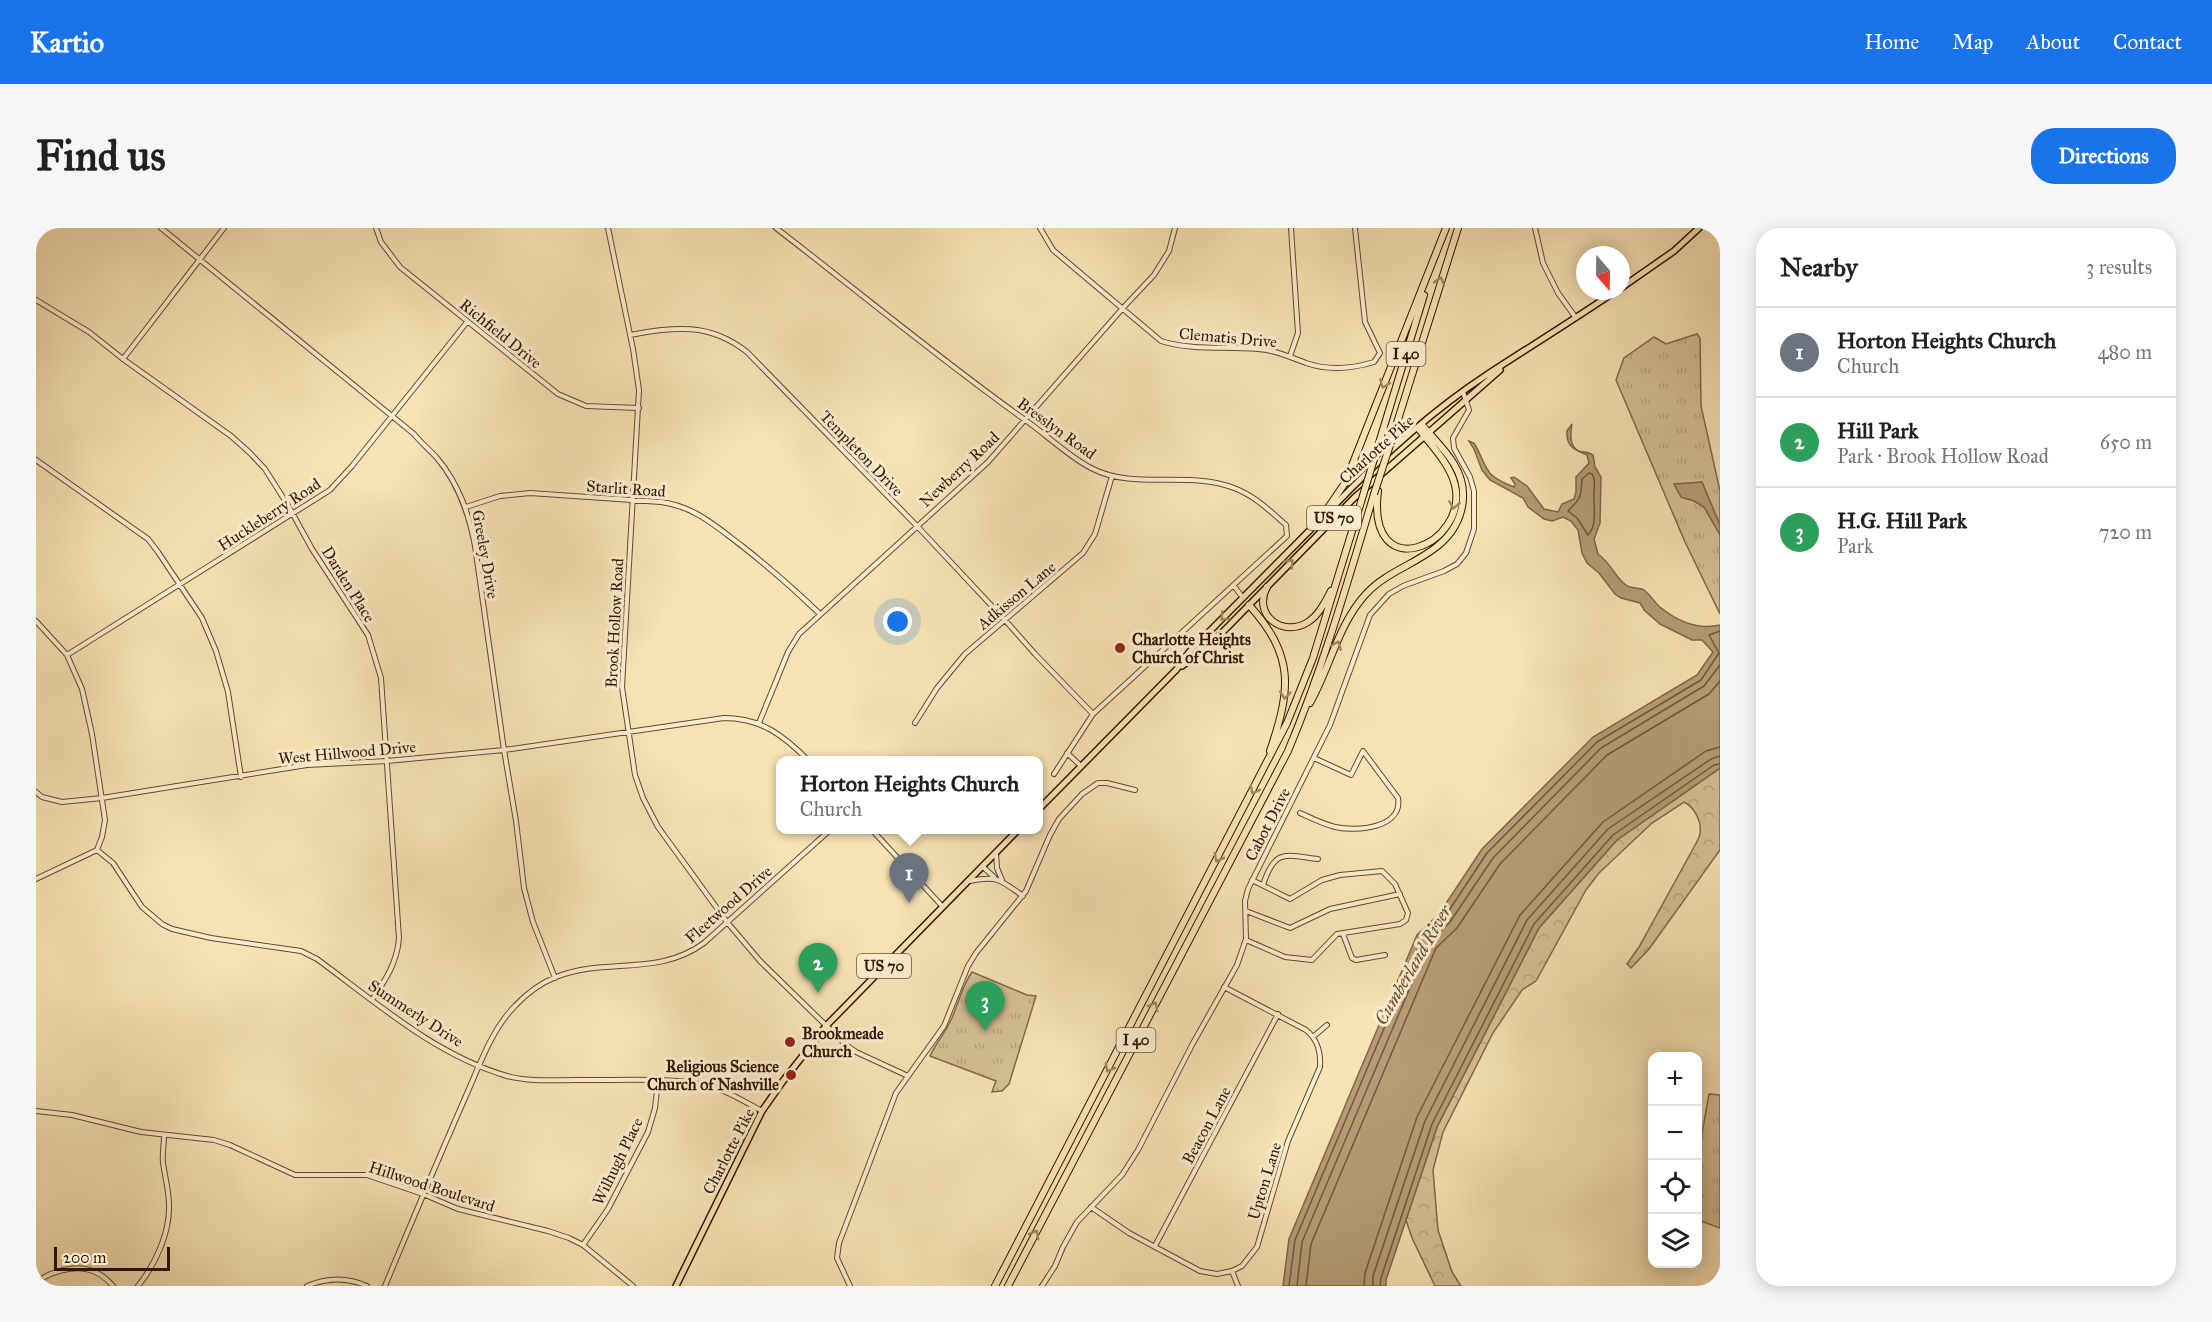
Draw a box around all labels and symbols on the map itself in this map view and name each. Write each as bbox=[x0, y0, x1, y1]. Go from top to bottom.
north arrow bbox=[1576, 246, 1630, 300]
one-way arrow bbox=[1433, 276, 1445, 286]
street label: Richfield Drive bbox=[456, 295, 546, 372]
street label: Clematis Drive bbox=[1178, 324, 1278, 351]
road number: I 40 bbox=[1386, 342, 1426, 366]
one-way arrow bbox=[1379, 378, 1392, 389]
street label: Bresslyn Road bbox=[1014, 394, 1100, 463]
street label: Templeton Drive bbox=[816, 407, 907, 500]
street label: Charlotte Pike bbox=[1335, 411, 1418, 488]
street label: Newberry Road bbox=[916, 428, 1003, 511]
street label: Huckleberry Road bbox=[214, 474, 324, 555]
street label: Starlit Road bbox=[586, 476, 666, 501]
one-way arrow bbox=[1448, 500, 1460, 510]
road number: US 70 bbox=[1307, 506, 1361, 530]
street label: Greeley Drive bbox=[468, 508, 503, 600]
street label: Darden Place bbox=[318, 543, 380, 626]
street label: Adkisson Lane bbox=[973, 557, 1060, 634]
street label: Brook Hollow Road bbox=[602, 558, 627, 688]
one-way arrow bbox=[1283, 560, 1294, 570]
your location bbox=[883, 607, 912, 636]
one-way arrow bbox=[1221, 610, 1231, 621]
place label: Charlotte Heights Church of Christ bbox=[1132, 630, 1251, 667]
marker: Charlotte Heights Church of Christ bbox=[1113, 641, 1127, 655]
one-way arrow bbox=[1330, 641, 1342, 652]
one-way arrow bbox=[1279, 690, 1292, 700]
street label: West Hillwood Drive bbox=[277, 737, 417, 768]
one-way arrow bbox=[1250, 783, 1261, 794]
street label: Cabot Drive bbox=[1241, 784, 1294, 864]
one-way arrow bbox=[1214, 852, 1226, 863]
pin: 1 bbox=[890, 854, 928, 903]
street label: Fleetwood Drive bbox=[681, 861, 776, 947]
water label: Cumberland River bbox=[1370, 900, 1457, 1029]
pin: 2 bbox=[798, 944, 838, 993]
road number: US 70 bbox=[857, 954, 911, 978]
street label: Summerly Drive bbox=[365, 976, 467, 1051]
pin: 3 bbox=[966, 982, 1004, 1031]
one-way arrow bbox=[1147, 1001, 1159, 1012]
place label: Brookmeade Church bbox=[802, 1024, 884, 1061]
road number: I 40 bbox=[1116, 1028, 1156, 1052]
marker: Brookmeade Church bbox=[783, 1035, 797, 1049]
place label: Religious Science Church of Nashville bbox=[647, 1057, 779, 1094]
one-way arrow bbox=[1105, 1062, 1116, 1072]
marker: Religious Science Church of Nashville bbox=[784, 1068, 798, 1082]
street label: Beacon Lane bbox=[1178, 1083, 1235, 1167]
street label: Charlotte Pike bbox=[699, 1105, 758, 1197]
street label: Wilhugh Place bbox=[588, 1114, 648, 1208]
street label: Upton Lane bbox=[1244, 1140, 1285, 1222]
street label: Hillwood Boulevard bbox=[366, 1157, 497, 1216]
one-way arrow bbox=[1028, 1230, 1039, 1240]
scale bar bbox=[54, 1244, 170, 1272]

